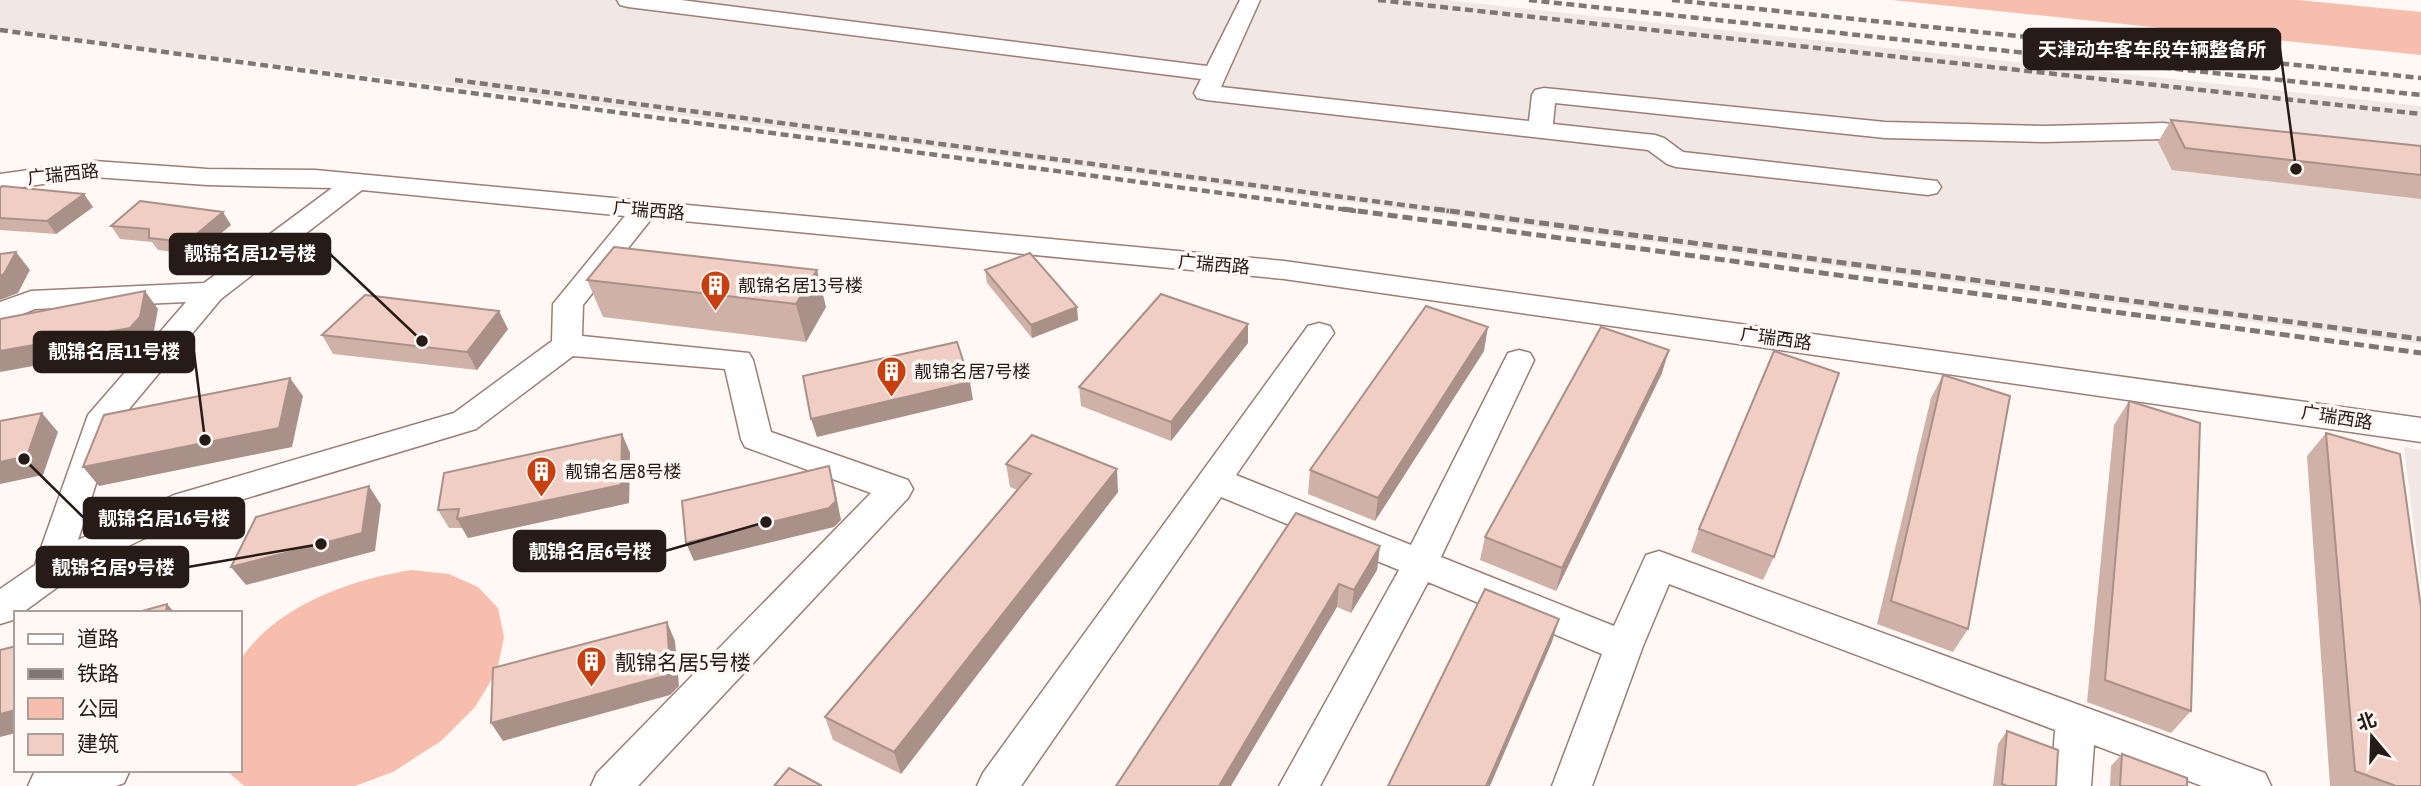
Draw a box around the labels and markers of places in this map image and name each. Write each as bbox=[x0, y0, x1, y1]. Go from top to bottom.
callout: 天津动车客车段车辆整备所 bbox=[2024, 29, 2280, 69]
callout: 靓锦名居12号楼 bbox=[170, 234, 330, 274]
building icon: 靓锦名居13号楼 bbox=[698, 268, 732, 312]
place label: 靓锦名居13号楼 bbox=[738, 275, 863, 296]
callout: 靓锦名居11号楼 bbox=[34, 332, 194, 372]
building icon: 靓锦名居7号楼 bbox=[874, 354, 908, 398]
place label: 靓锦名居7号楼 bbox=[914, 361, 1030, 382]
building icon: 靓锦名居8号楼 bbox=[525, 454, 559, 498]
place label: 靓锦名居8号楼 bbox=[565, 461, 681, 482]
callout: 靓锦名居16号楼 bbox=[84, 498, 244, 538]
callout: 靓锦名居6号楼 bbox=[514, 531, 665, 571]
callout: 靓锦名居9号楼 bbox=[37, 547, 188, 587]
building icon: 靓锦名居5号楼 bbox=[575, 645, 609, 689]
place label: 靓锦名居5号楼 bbox=[615, 650, 751, 674]

